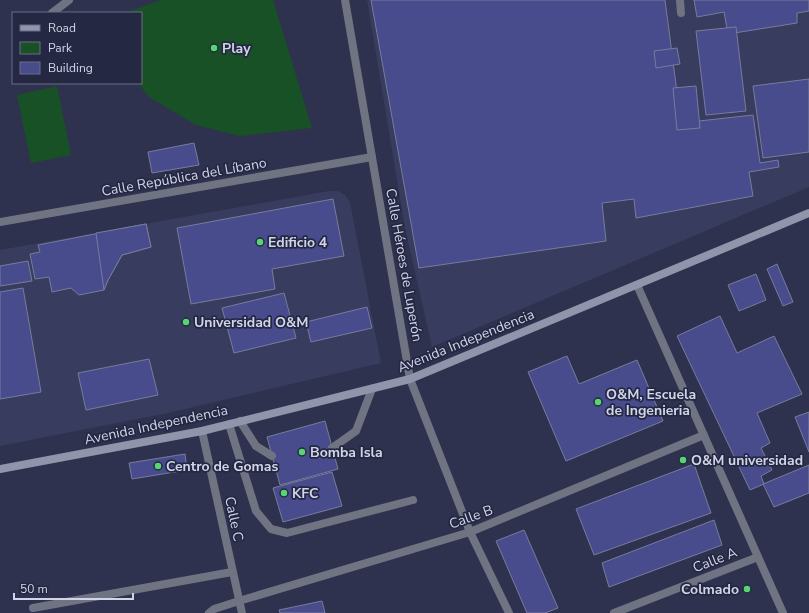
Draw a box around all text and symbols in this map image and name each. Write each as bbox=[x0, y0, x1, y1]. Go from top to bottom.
legend bbox=[12, 12, 142, 84]
text: Road bbox=[48, 20, 76, 36]
place label: Play bbox=[222, 39, 251, 58]
text: Park bbox=[48, 40, 73, 56]
marker: Play bbox=[209, 43, 219, 53]
text: Building bbox=[48, 60, 93, 76]
street label: Calle República del Líbano bbox=[100, 153, 268, 201]
street label: Calle Héroes de Luperón bbox=[381, 187, 427, 343]
place label: Edificio 4 bbox=[268, 233, 328, 252]
marker: Edificio 4 bbox=[255, 237, 265, 247]
street label: Avenida Independencia bbox=[395, 305, 537, 377]
place label: Universidad O&M bbox=[194, 313, 308, 332]
marker: Universidad O&M bbox=[181, 317, 191, 327]
place label: O&M, Escuela de Ingenieria bbox=[606, 385, 696, 420]
marker: O&M, Escuela de Ingenieria bbox=[593, 397, 603, 407]
street label: Avenida Independencia bbox=[83, 401, 229, 449]
place label: Bomba Isla bbox=[310, 443, 383, 462]
marker: Bomba Isla bbox=[297, 447, 307, 457]
place label: O&M universidad bbox=[691, 451, 803, 470]
marker: O&M universidad bbox=[678, 455, 688, 465]
place label: Centro de Gomas bbox=[166, 457, 278, 476]
marker: Centro de Gomas bbox=[153, 461, 163, 471]
place label: KFC bbox=[292, 484, 319, 503]
marker: KFC bbox=[279, 488, 289, 498]
street label: Calle C bbox=[220, 495, 248, 543]
street label: Calle B bbox=[446, 500, 496, 534]
street label: Calle A bbox=[690, 543, 740, 577]
scale bar bbox=[14, 575, 133, 601]
place label: Colmado bbox=[681, 580, 739, 599]
text: 50 m bbox=[20, 581, 48, 597]
marker: Colmado bbox=[742, 584, 752, 594]

